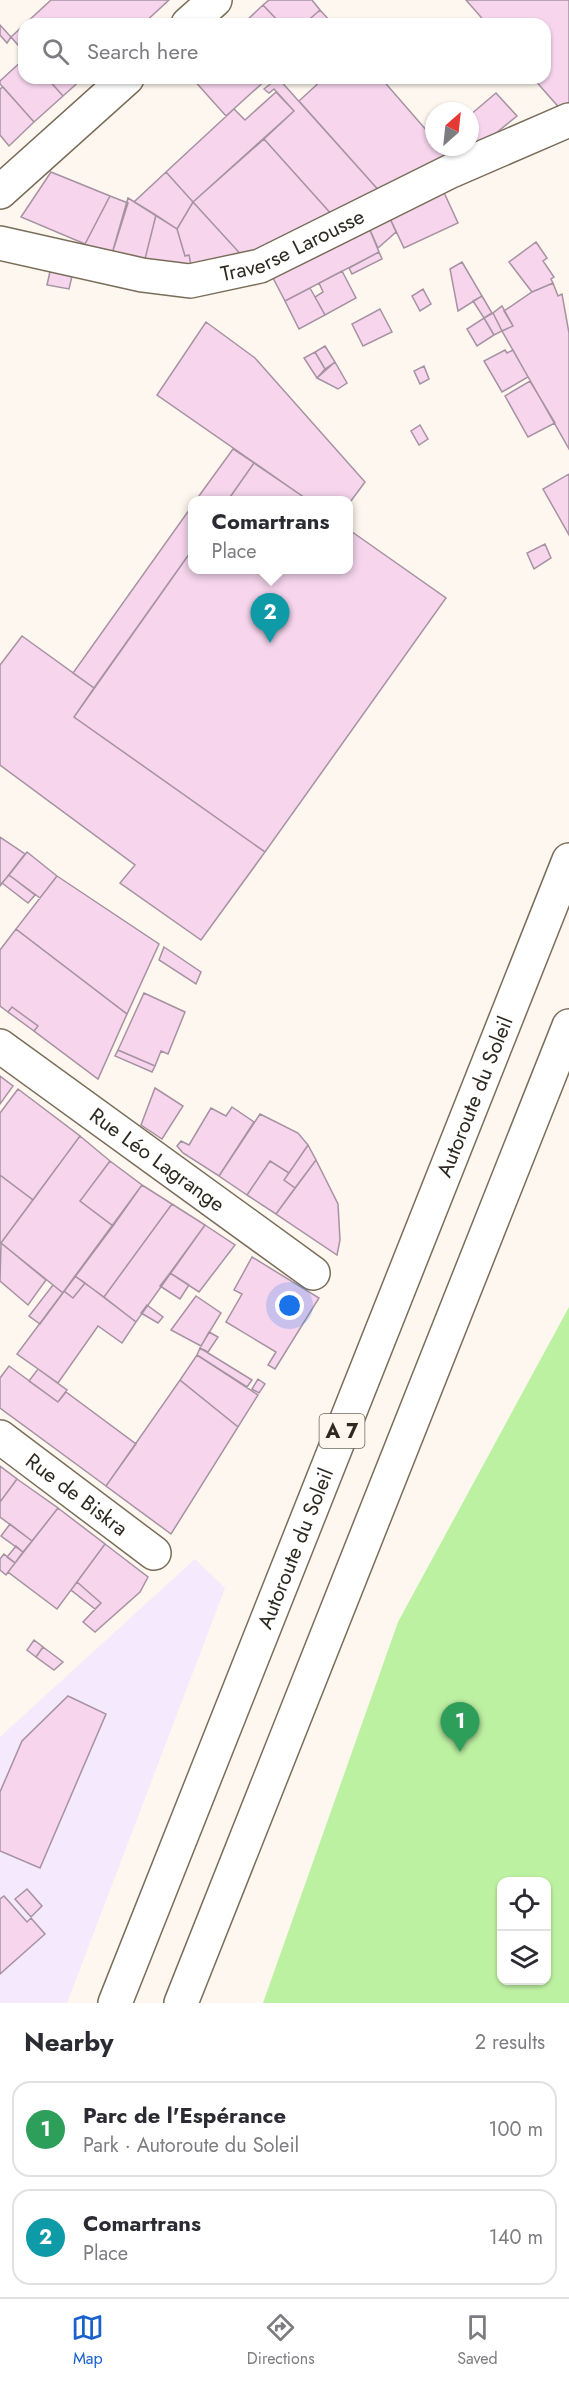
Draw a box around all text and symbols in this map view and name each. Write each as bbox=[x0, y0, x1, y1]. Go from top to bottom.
search box bbox=[18, 18, 551, 84]
icon: search bbox=[39, 35, 72, 68]
text: Search here bbox=[87, 35, 198, 67]
north arrow bbox=[425, 102, 479, 156]
street label: Traverse Larousse bbox=[218, 201, 370, 289]
popup bbox=[188, 496, 353, 574]
text: Comartrans bbox=[212, 505, 329, 537]
text: Place bbox=[212, 537, 257, 566]
pin: 2 bbox=[250, 594, 290, 643]
street label: Autoroute du Soleil bbox=[429, 1012, 520, 1182]
street label: Rue Léo Lagrange bbox=[83, 1101, 231, 1219]
your location bbox=[275, 1291, 304, 1320]
road number: A 7 bbox=[320, 1414, 364, 1448]
street label: Rue de Biskra bbox=[19, 1446, 134, 1543]
street label: Autoroute du Soleil bbox=[250, 1464, 341, 1633]
pin: 1 bbox=[440, 1702, 480, 1752]
map controls bbox=[497, 1877, 551, 1985]
button: locate bbox=[497, 1877, 551, 1931]
button: layers bbox=[497, 1931, 551, 1985]
text: Nearby bbox=[24, 2023, 113, 2061]
text: 2 results bbox=[475, 2028, 545, 2057]
text: Parc de l'Espérance bbox=[83, 2099, 286, 2131]
text: 1 bbox=[40, 2115, 51, 2144]
text: 100 m bbox=[488, 2115, 543, 2144]
text: Park · Autoroute du Soleil bbox=[83, 2131, 299, 2160]
text: Comartrans bbox=[83, 2207, 201, 2239]
text: 2 bbox=[39, 2223, 52, 2252]
text: 140 m bbox=[489, 2223, 543, 2252]
text: Place bbox=[83, 2239, 128, 2268]
tab: Map bbox=[71, 2311, 104, 2370]
tab: Directions bbox=[247, 2311, 315, 2370]
tab: Saved bbox=[457, 2311, 498, 2370]

